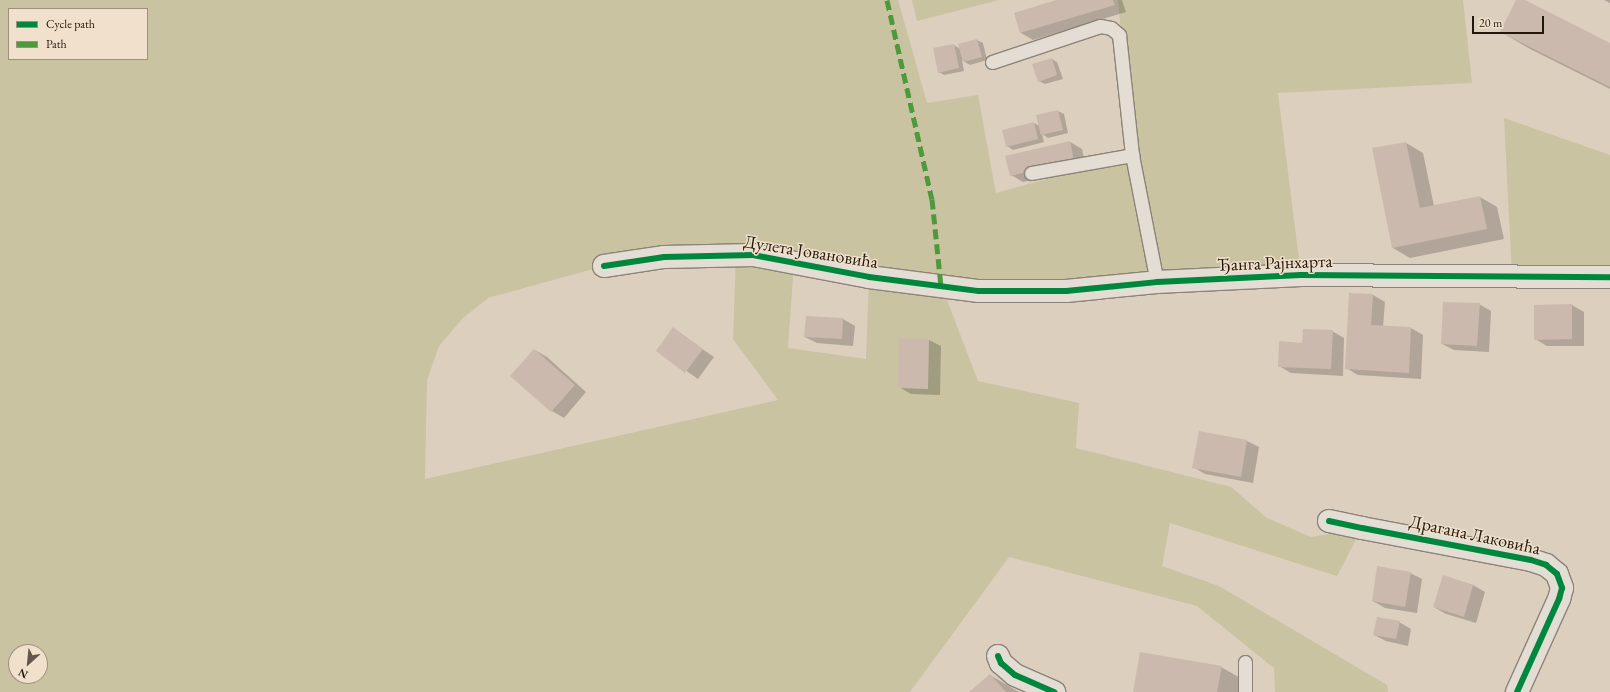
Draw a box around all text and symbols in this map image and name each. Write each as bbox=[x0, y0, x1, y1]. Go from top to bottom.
legend bbox=[8, 8, 148, 60]
scale bar bbox=[1474, 8, 1546, 34]
text: 20 m bbox=[1479, 15, 1502, 31]
text: Cycle path bbox=[46, 16, 95, 32]
text: Path bbox=[46, 36, 67, 52]
street label: Дулета Јовановића bbox=[742, 231, 880, 273]
street label: Ђанга Рајнхарта bbox=[1217, 250, 1333, 276]
street label: Драгана Лаковића bbox=[1408, 511, 1542, 559]
north arrow bbox=[8, 644, 48, 684]
text: N bbox=[16, 666, 30, 682]

